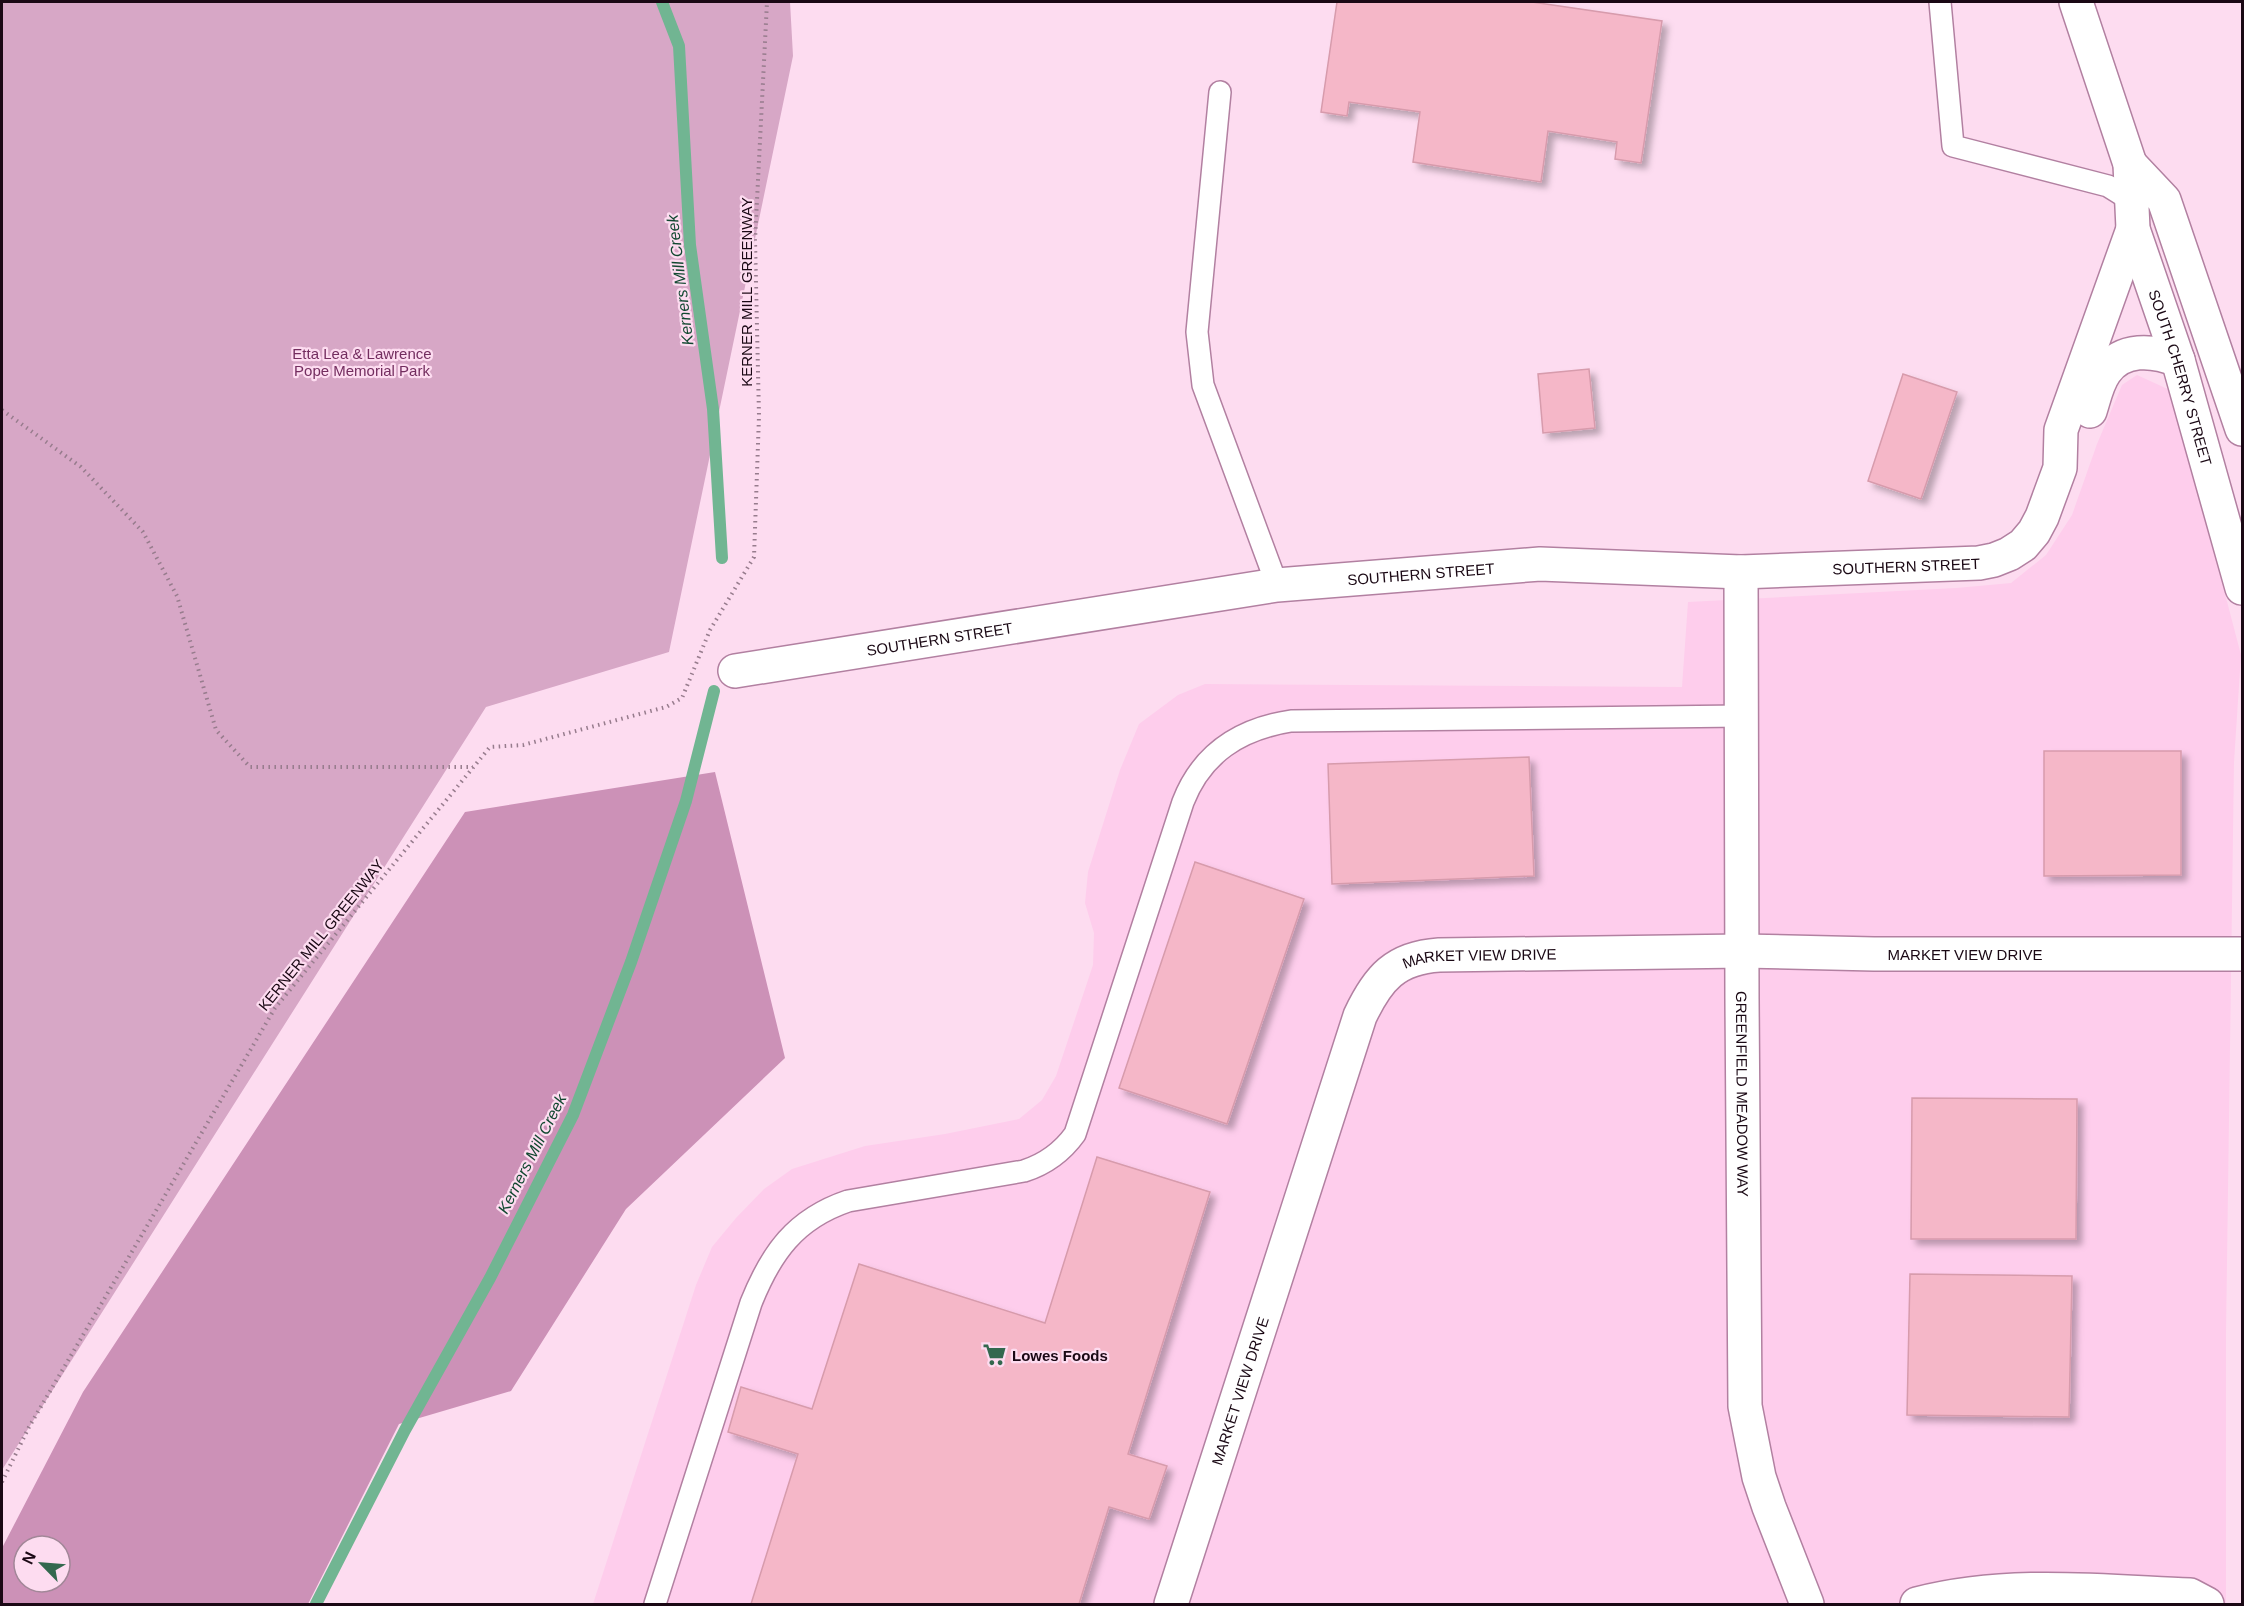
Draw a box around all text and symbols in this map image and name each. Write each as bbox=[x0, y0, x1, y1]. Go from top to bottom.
street label: KERNER MILL GREENWAY bbox=[738, 197, 755, 387]
water label: Kerners Mill Creek bbox=[663, 213, 696, 346]
street label: SOUTH CHERRY STREET bbox=[2146, 287, 2216, 467]
park label: Etta Lea & Lawrence Pope Memorial Park bbox=[292, 345, 432, 379]
street label: SOUTHERN STREET bbox=[1832, 554, 1980, 577]
street label: SOUTHERN STREET bbox=[1346, 559, 1495, 588]
street label: SOUTHERN STREET bbox=[865, 619, 1014, 659]
street label: KERNER MILL GREENWAY bbox=[255, 856, 387, 1014]
street label: MARKET VIEW DRIVE bbox=[1400, 945, 1557, 971]
street label: MARKET VIEW DRIVE bbox=[1888, 946, 2042, 963]
street label: GREENFIELD MEADOW WAY bbox=[1733, 991, 1752, 1197]
water label: Kerners Mill Creek bbox=[495, 1091, 570, 1216]
street label: MARKET VIEW DRIVE bbox=[1208, 1314, 1271, 1467]
supermarket icon: Lowes Foods bbox=[981, 1342, 1007, 1368]
place label: Lowes Foods bbox=[1012, 1347, 1108, 1364]
north arrow bbox=[12, 1534, 72, 1594]
text: N bbox=[19, 1549, 39, 1567]

